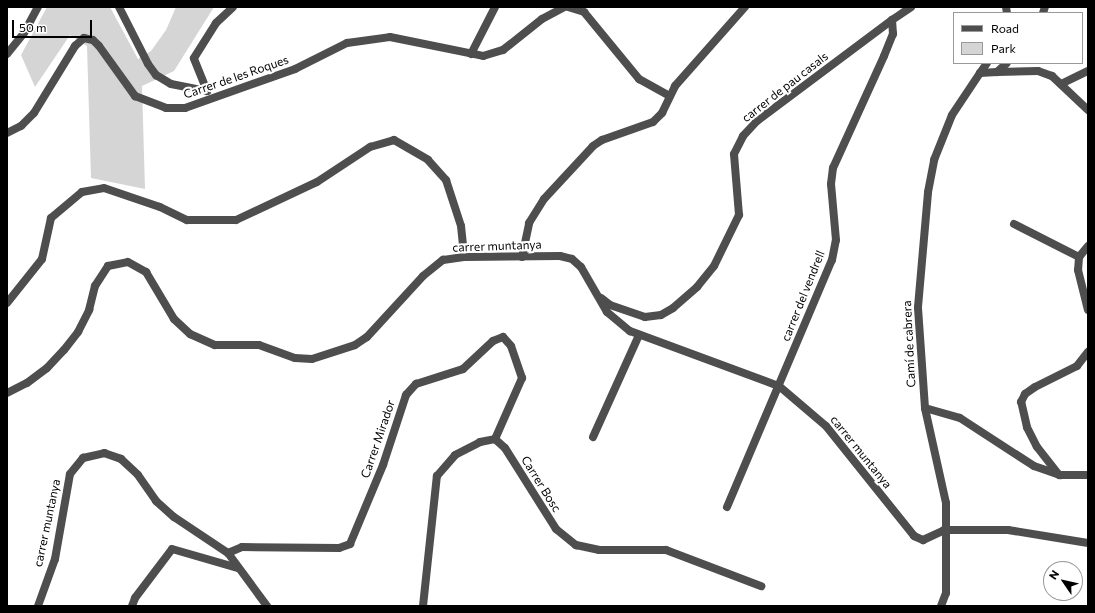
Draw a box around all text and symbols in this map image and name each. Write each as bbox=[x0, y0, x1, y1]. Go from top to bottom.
scale bar bbox=[14, 12, 94, 38]
legend bbox=[953, 12, 1083, 64]
text: 50 m bbox=[19, 20, 47, 34]
text: Road bbox=[991, 21, 1019, 35]
text: Park bbox=[991, 41, 1016, 55]
street label: carrer de pau casals bbox=[739, 49, 831, 125]
street label: Carrer de les Roques bbox=[182, 52, 290, 102]
street label: carrer muntanya bbox=[452, 237, 542, 255]
street label: carrer del vendrell bbox=[778, 248, 828, 344]
street label: Camí de cabrera bbox=[900, 300, 918, 388]
street label: Carrer Mirador bbox=[358, 398, 398, 480]
street label: carrer muntanya bbox=[827, 413, 895, 491]
street label: Carrer Bosc bbox=[518, 453, 564, 515]
street label: carrer muntanya bbox=[31, 478, 63, 568]
north arrow bbox=[1043, 561, 1083, 601]
text: N bbox=[1046, 568, 1061, 582]

